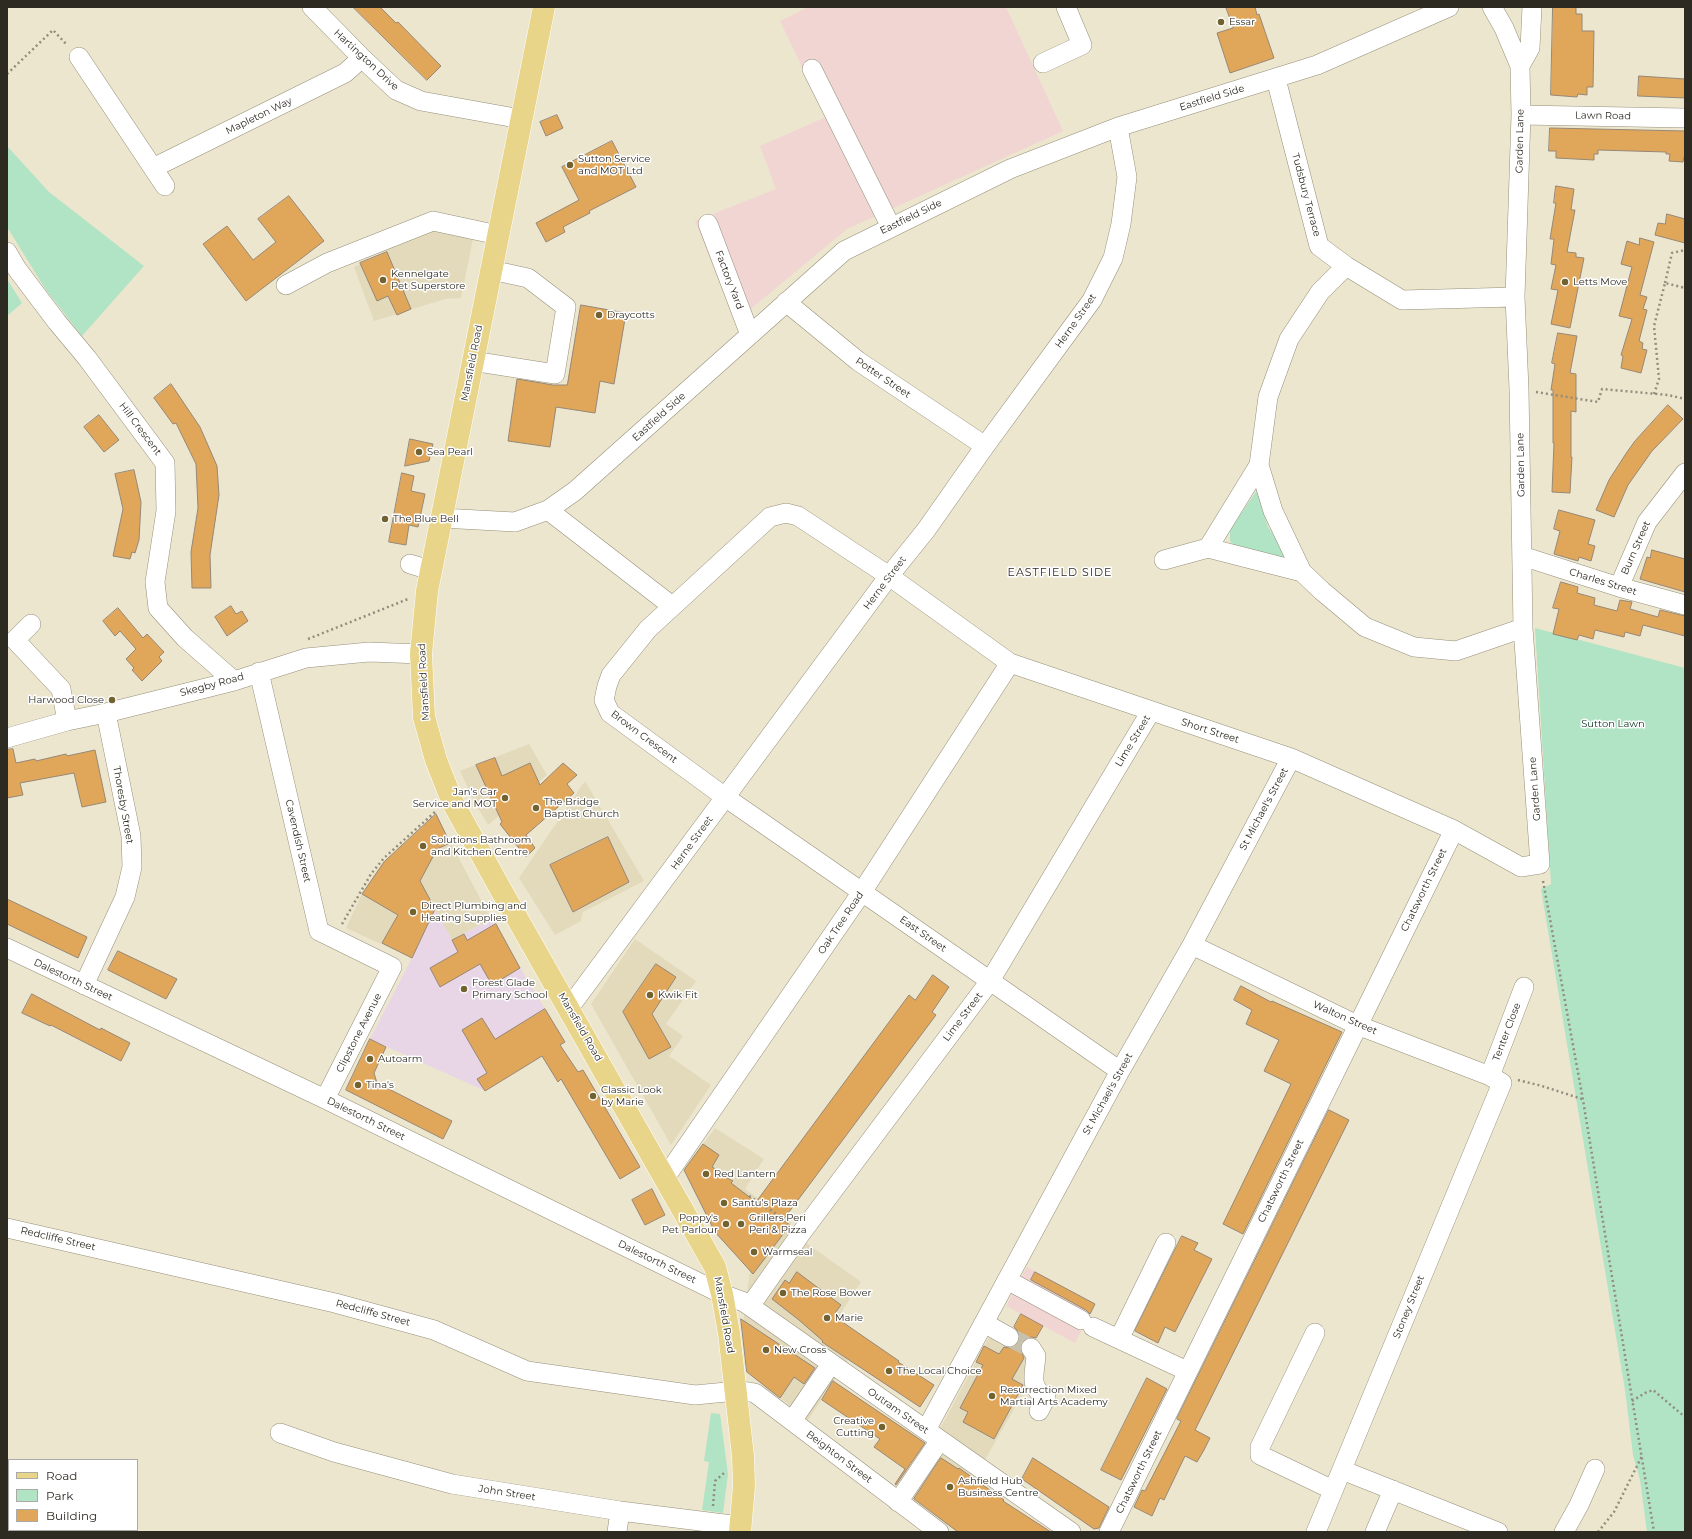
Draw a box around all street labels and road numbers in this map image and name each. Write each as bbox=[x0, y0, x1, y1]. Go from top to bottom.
street label: Hartington Drive bbox=[331, 27, 401, 93]
street label: Eastfield Side bbox=[1178, 82, 1246, 114]
street label: Mapleton Way bbox=[224, 95, 294, 137]
street label: Garden Lane bbox=[1513, 109, 1527, 173]
street label: Lawn Road bbox=[1575, 110, 1631, 122]
street label: Tudsbury Terrace bbox=[1289, 152, 1323, 238]
street label: Eastfield Side bbox=[878, 197, 944, 237]
street label: Factory Yard bbox=[712, 249, 746, 311]
street label: Herne Street bbox=[1053, 291, 1099, 351]
street label: Mansfield Road bbox=[459, 324, 485, 402]
street label: Potter Street bbox=[853, 355, 913, 401]
street label: Eastfield Side bbox=[630, 390, 688, 444]
street label: Hill Crescent bbox=[116, 400, 164, 458]
street label: Garden Lane bbox=[1514, 433, 1528, 497]
street label: Burn Street bbox=[1619, 519, 1653, 577]
street label: Herne Street bbox=[861, 554, 909, 612]
street label: Charles Street bbox=[1568, 566, 1638, 598]
street label: Mansfield Road bbox=[416, 643, 432, 721]
street label: Skegby Road bbox=[179, 671, 245, 699]
street label: Brown Crescent bbox=[608, 708, 680, 766]
street label: Lime Street bbox=[1113, 713, 1153, 769]
street label: Short Street bbox=[1179, 716, 1241, 746]
street label: Garden Lane bbox=[1527, 757, 1543, 821]
street label: Thoresby Street bbox=[110, 765, 136, 845]
street label: St Michael's Street bbox=[1237, 766, 1291, 852]
street label: Cavendish Street bbox=[283, 798, 313, 884]
street label: Herne Street bbox=[668, 814, 716, 872]
street label: Chatsworth Street bbox=[1399, 846, 1449, 934]
street label: Oak Tree Road bbox=[816, 889, 866, 957]
street label: East Street bbox=[897, 914, 949, 954]
street label: Dalestorth Street bbox=[32, 956, 114, 1004]
street label: Mansfield Road bbox=[555, 990, 605, 1064]
street label: Lime Street bbox=[941, 990, 985, 1044]
street label: Clipstone Avenue bbox=[334, 991, 384, 1075]
street label: Walton Street bbox=[1311, 999, 1379, 1037]
street label: Tenter Close bbox=[1490, 1001, 1524, 1063]
street label: St Michael's Street bbox=[1081, 1051, 1135, 1137]
street label: Dalestorth Street bbox=[325, 1095, 407, 1143]
street label: Chatsworth Street bbox=[1256, 1137, 1306, 1225]
street label: Redcliffe Street bbox=[19, 1225, 97, 1253]
street label: Dalestorth Street bbox=[616, 1238, 698, 1286]
street label: Stoney Street bbox=[1391, 1274, 1427, 1340]
street label: Mansfield Road bbox=[711, 1276, 737, 1354]
street label: Redcliffe Street bbox=[334, 1297, 412, 1329]
street label: Outram Street bbox=[865, 1385, 931, 1437]
street label: Beighton Street bbox=[804, 1428, 874, 1486]
street label: Chatsworth Street bbox=[1114, 1428, 1164, 1516]
street label: John Street bbox=[478, 1483, 536, 1503]

